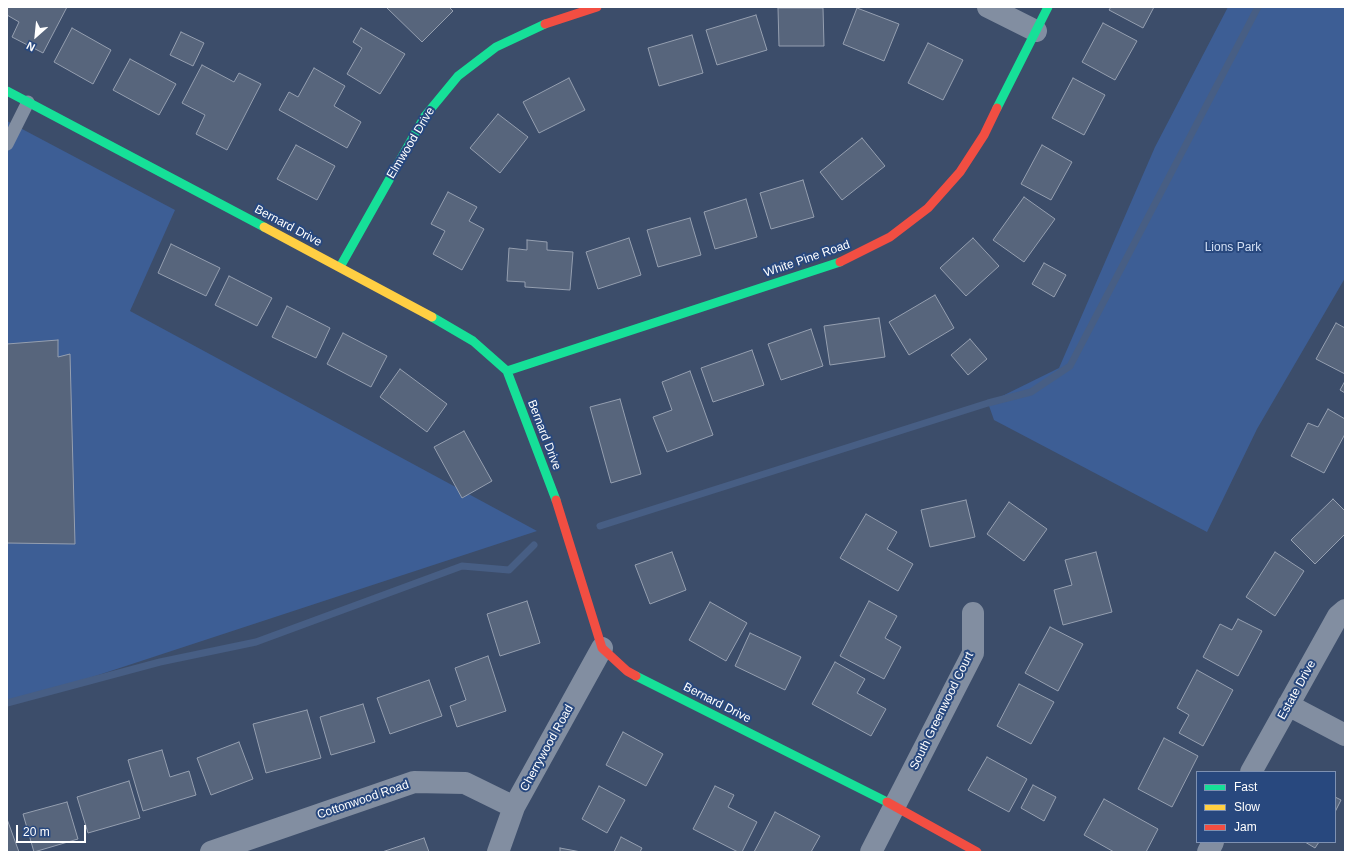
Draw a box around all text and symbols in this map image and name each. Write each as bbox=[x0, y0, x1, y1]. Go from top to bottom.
north arrow bbox=[16, 16, 56, 56]
text: N bbox=[24, 40, 37, 54]
street label: Elmwood Drive bbox=[384, 105, 438, 181]
street label: Bernard Drive bbox=[252, 202, 324, 250]
street label: White Pine Road bbox=[762, 238, 852, 280]
park label: Lions Park bbox=[1205, 241, 1261, 255]
street label: Bernard Drive bbox=[524, 398, 564, 472]
street label: South Greenwood Court bbox=[907, 650, 977, 772]
street label: Estate Drive bbox=[1275, 658, 1319, 722]
street label: Bernard Drive bbox=[681, 680, 753, 726]
street label: Cherrywood Road bbox=[517, 702, 577, 794]
legend bbox=[1196, 771, 1336, 843]
street label: Cottonwood Road bbox=[315, 778, 411, 822]
text: Fast bbox=[1234, 780, 1257, 794]
text: Slow bbox=[1234, 800, 1260, 814]
scale bar bbox=[18, 817, 88, 843]
text: Jam bbox=[1234, 820, 1257, 834]
text: 20 m bbox=[23, 825, 50, 839]

